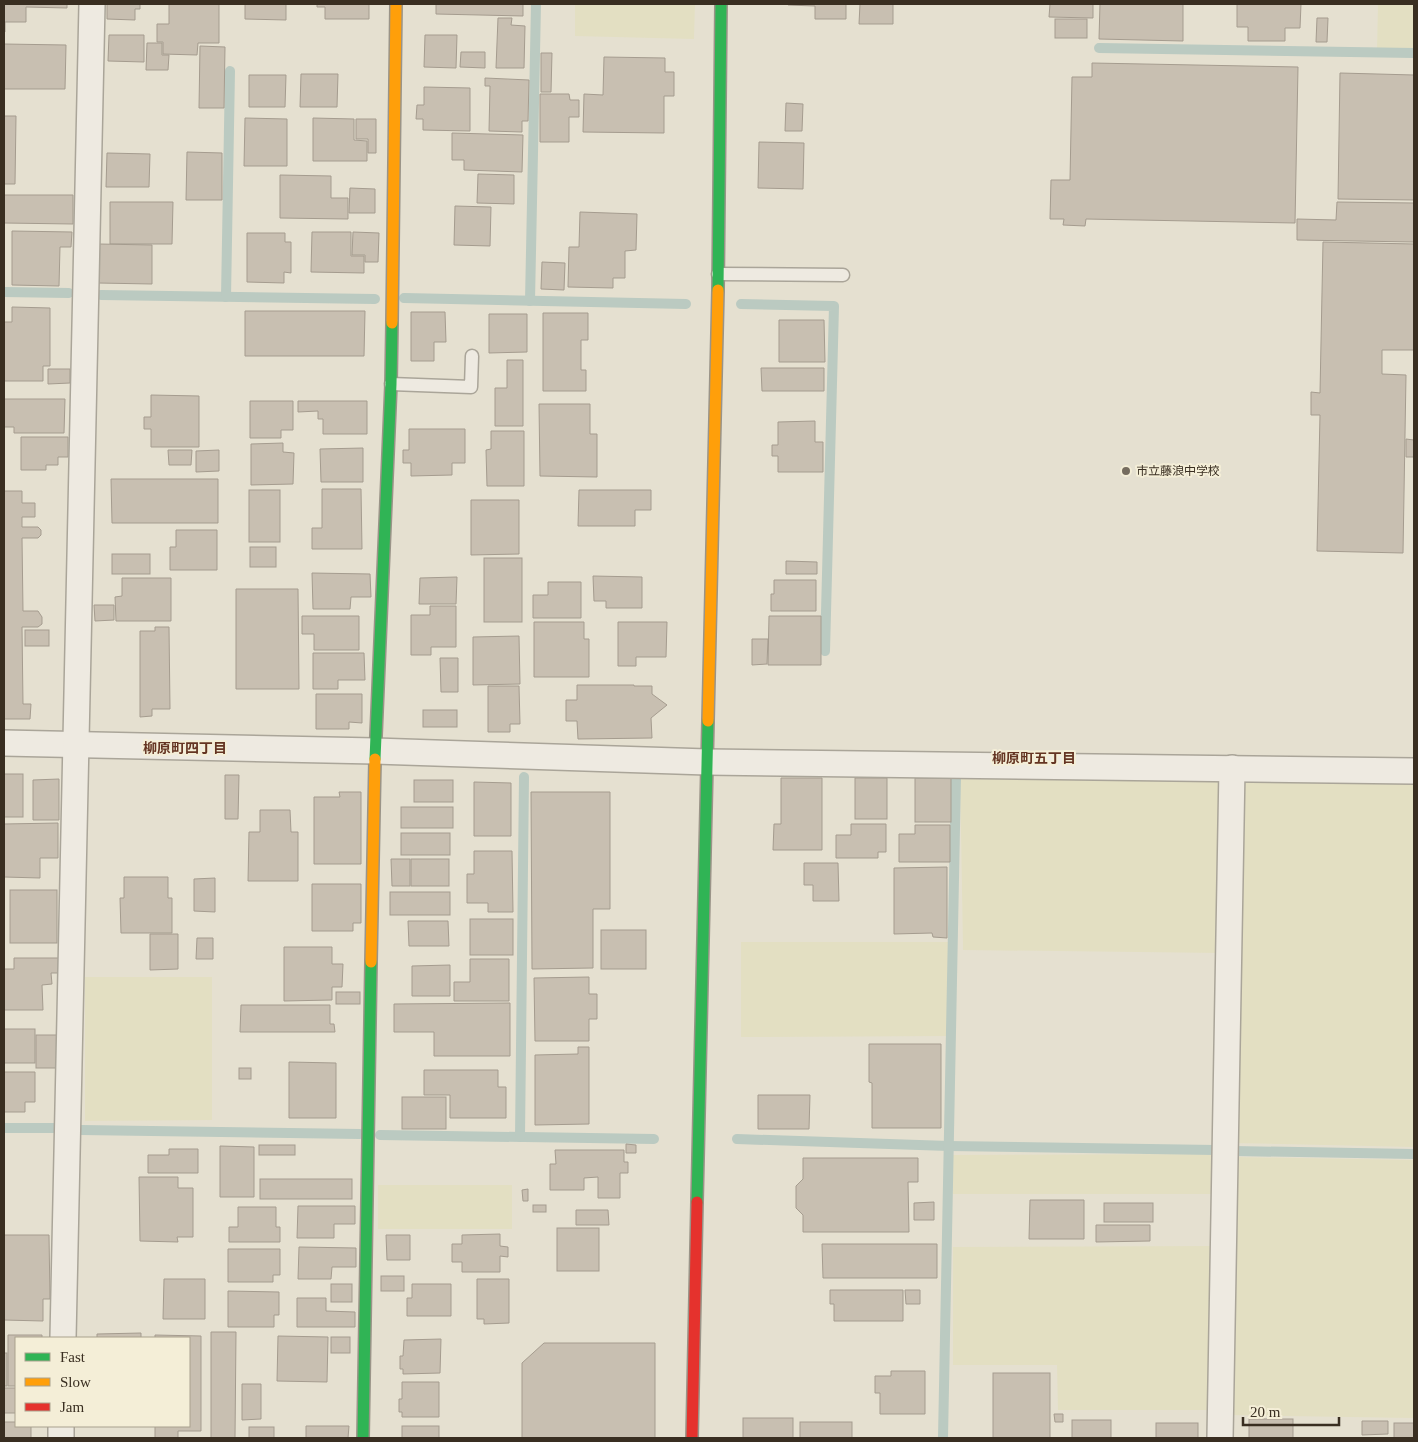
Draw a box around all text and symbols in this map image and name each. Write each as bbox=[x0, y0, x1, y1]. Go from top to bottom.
place label: 市立藤浪中学校 bbox=[1136, 464, 1220, 478]
marker: 市立藤浪中学校 bbox=[1120, 465, 1132, 477]
district label: 柳原町四丁目 bbox=[143, 741, 227, 756]
district label: 柳原町五丁目 bbox=[992, 751, 1076, 766]
legend bbox=[15, 1337, 190, 1427]
text: Fast bbox=[60, 1349, 86, 1365]
text: Slow bbox=[60, 1374, 91, 1390]
scale bar bbox=[1243, 1394, 1339, 1426]
text: Jam bbox=[60, 1399, 84, 1415]
text: 20 m bbox=[1250, 1404, 1281, 1420]

